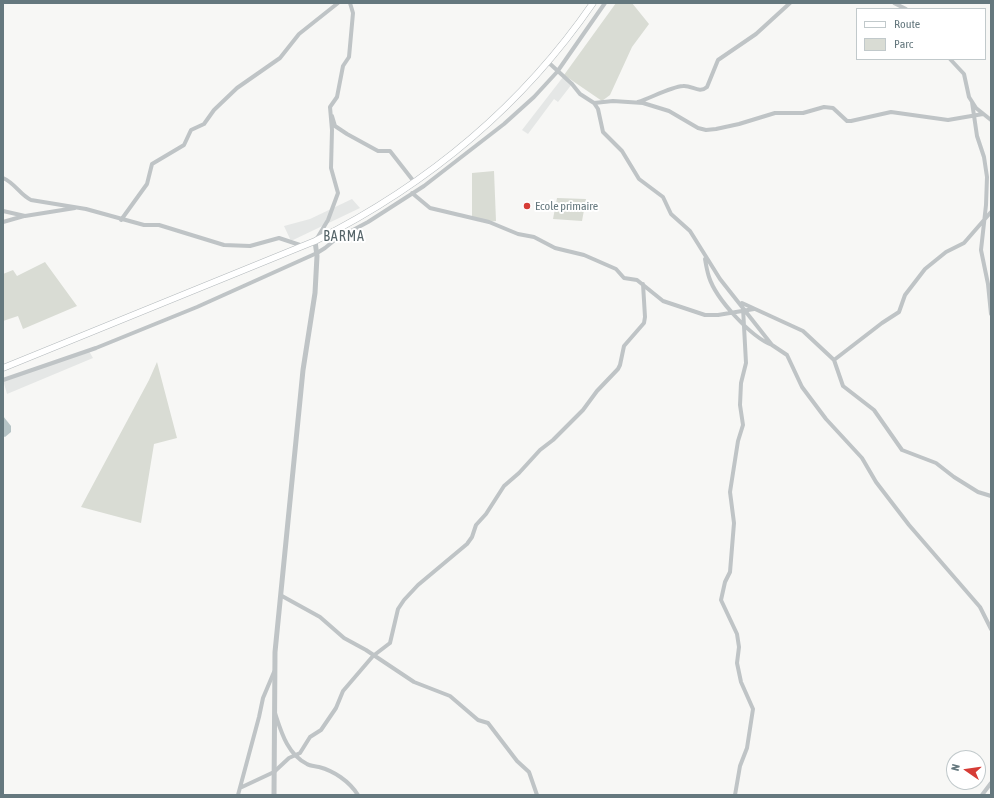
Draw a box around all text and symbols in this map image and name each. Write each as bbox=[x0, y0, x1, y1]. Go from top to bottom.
legend bbox=[856, 8, 986, 60]
text: Route bbox=[894, 17, 920, 31]
text: Parc bbox=[894, 37, 913, 51]
place label: Ecole primaire bbox=[535, 199, 598, 213]
marker: Ecole primaire bbox=[522, 201, 532, 211]
district label: BARMA bbox=[323, 229, 365, 245]
north arrow bbox=[946, 750, 986, 790]
text: N bbox=[949, 763, 962, 772]

